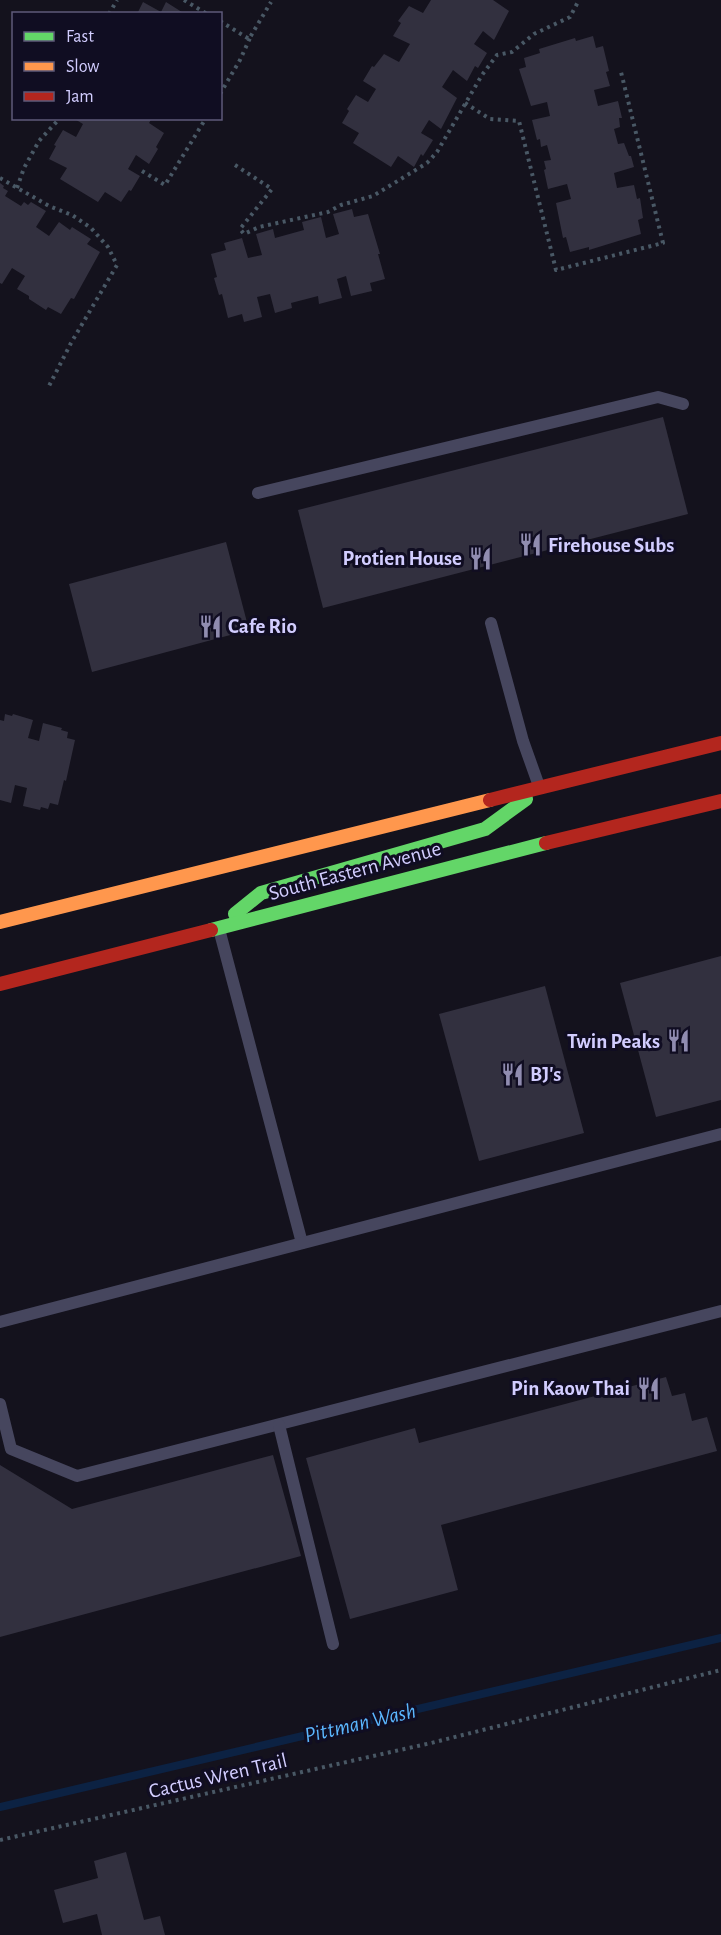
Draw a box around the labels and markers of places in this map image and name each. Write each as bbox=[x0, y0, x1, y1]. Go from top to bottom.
restaurant icon: Firehouse Subs bbox=[517, 532, 543, 558]
place label: Firehouse Subs bbox=[548, 535, 674, 556]
restaurant icon: Protien House bbox=[467, 545, 493, 571]
place label: Protien House bbox=[343, 548, 462, 569]
restaurant icon: Cafe Rio bbox=[197, 613, 223, 639]
place label: Cafe Rio bbox=[228, 616, 297, 637]
restaurant icon: Twin Peaks bbox=[665, 1028, 691, 1054]
place label: Twin Peaks bbox=[567, 1031, 660, 1052]
restaurant icon: BJ's bbox=[499, 1061, 525, 1087]
place label: BJ's bbox=[530, 1064, 561, 1085]
restaurant icon: Pin Kaow Thai bbox=[635, 1375, 661, 1401]
place label: Pin Kaow Thai bbox=[511, 1378, 630, 1399]

